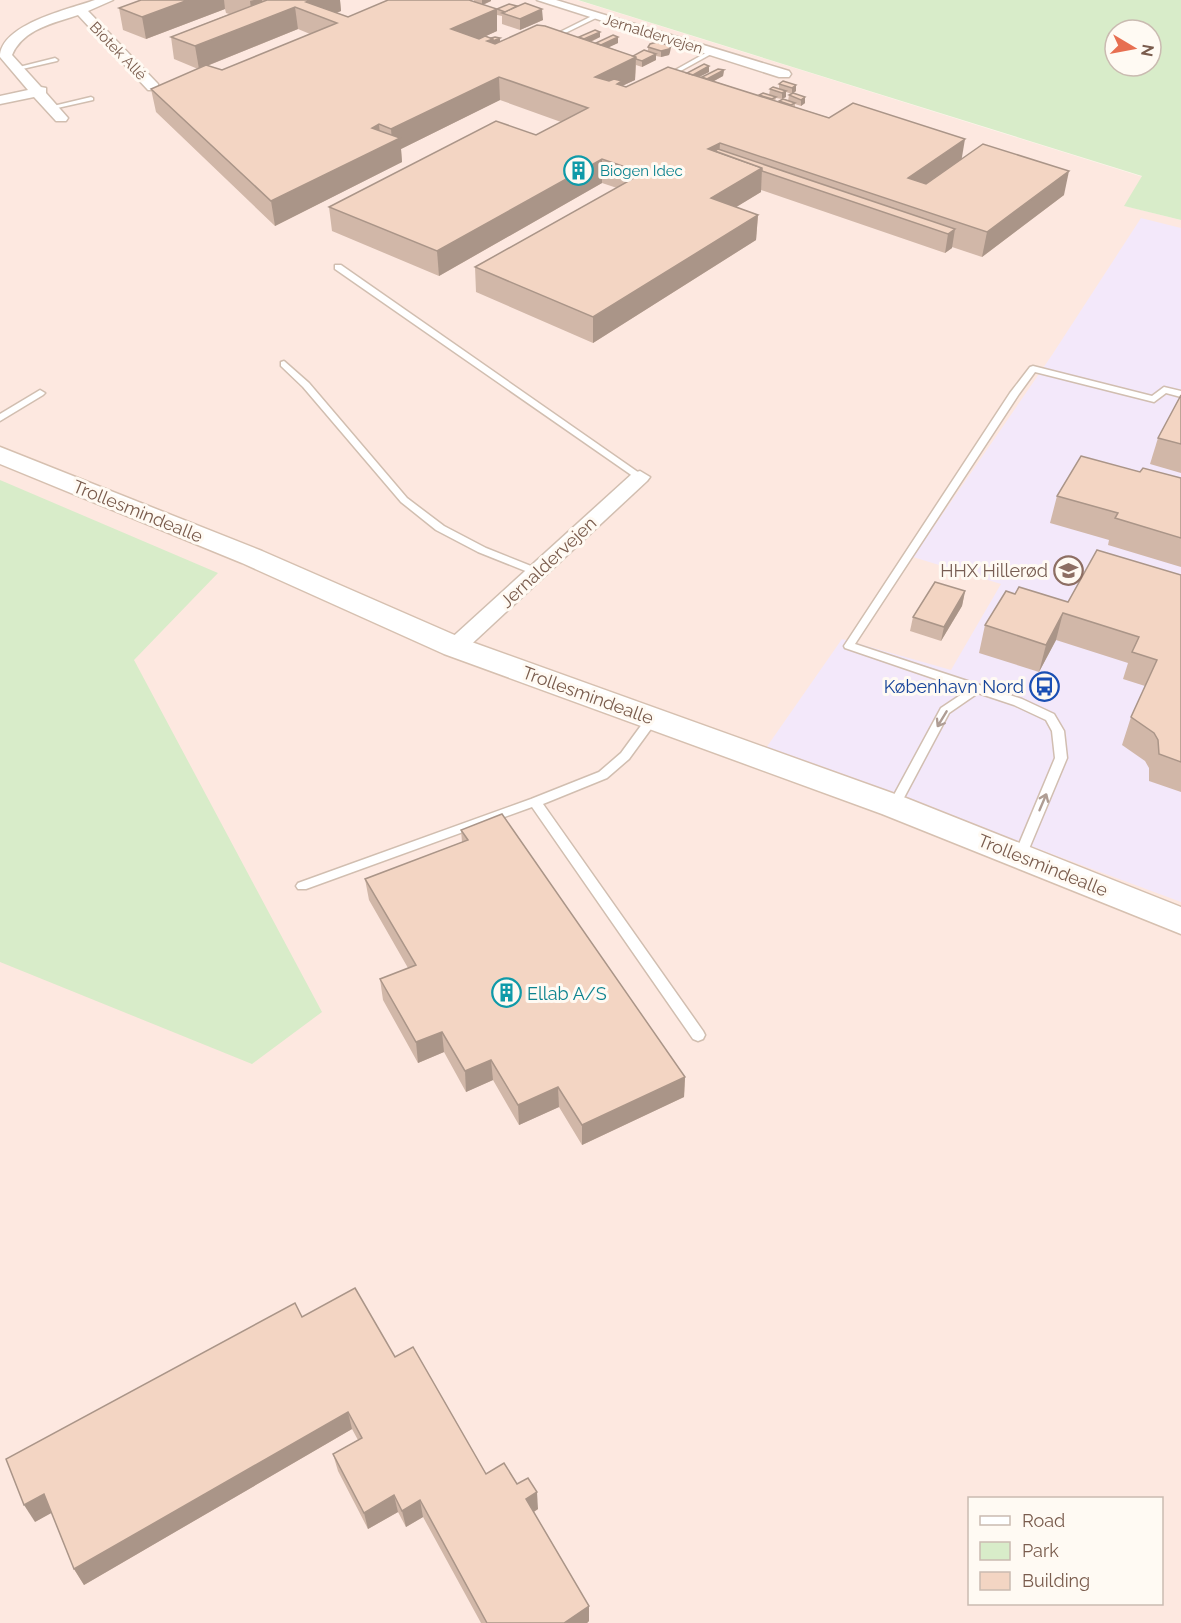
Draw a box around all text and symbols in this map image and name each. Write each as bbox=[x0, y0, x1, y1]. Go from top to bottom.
street label: Jernaldervejen bbox=[601, 10, 705, 58]
street label: Biotek Allé bbox=[86, 18, 150, 84]
north arrow bbox=[1103, 18, 1163, 78]
text: N bbox=[1137, 43, 1158, 58]
building icon: Biogen Idec bbox=[563, 155, 595, 187]
place label: Biogen Idec bbox=[600, 162, 683, 180]
street label: Trollesmindealle bbox=[70, 475, 206, 547]
street label: Jernaldervejen bbox=[496, 512, 600, 612]
school or university icon: HHX Hillerød bbox=[1053, 554, 1085, 586]
place label: HHX Hillerød bbox=[940, 560, 1048, 581]
street label: Trollesmindealle bbox=[520, 662, 657, 729]
bus stop icon: København Nord bbox=[1029, 670, 1061, 702]
place label: København Nord bbox=[884, 676, 1024, 697]
one-way arrow bbox=[935, 710, 947, 727]
one-way arrow bbox=[1038, 793, 1049, 811]
street label: Trollesmindealle bbox=[975, 829, 1111, 901]
building icon: Ellab A/S bbox=[490, 977, 522, 1009]
place label: Ellab A/S bbox=[527, 983, 607, 1004]
legend bbox=[968, 1497, 1163, 1605]
text: Road bbox=[1022, 1510, 1065, 1531]
text: Park bbox=[1022, 1540, 1059, 1561]
text: Building bbox=[1022, 1570, 1090, 1591]

